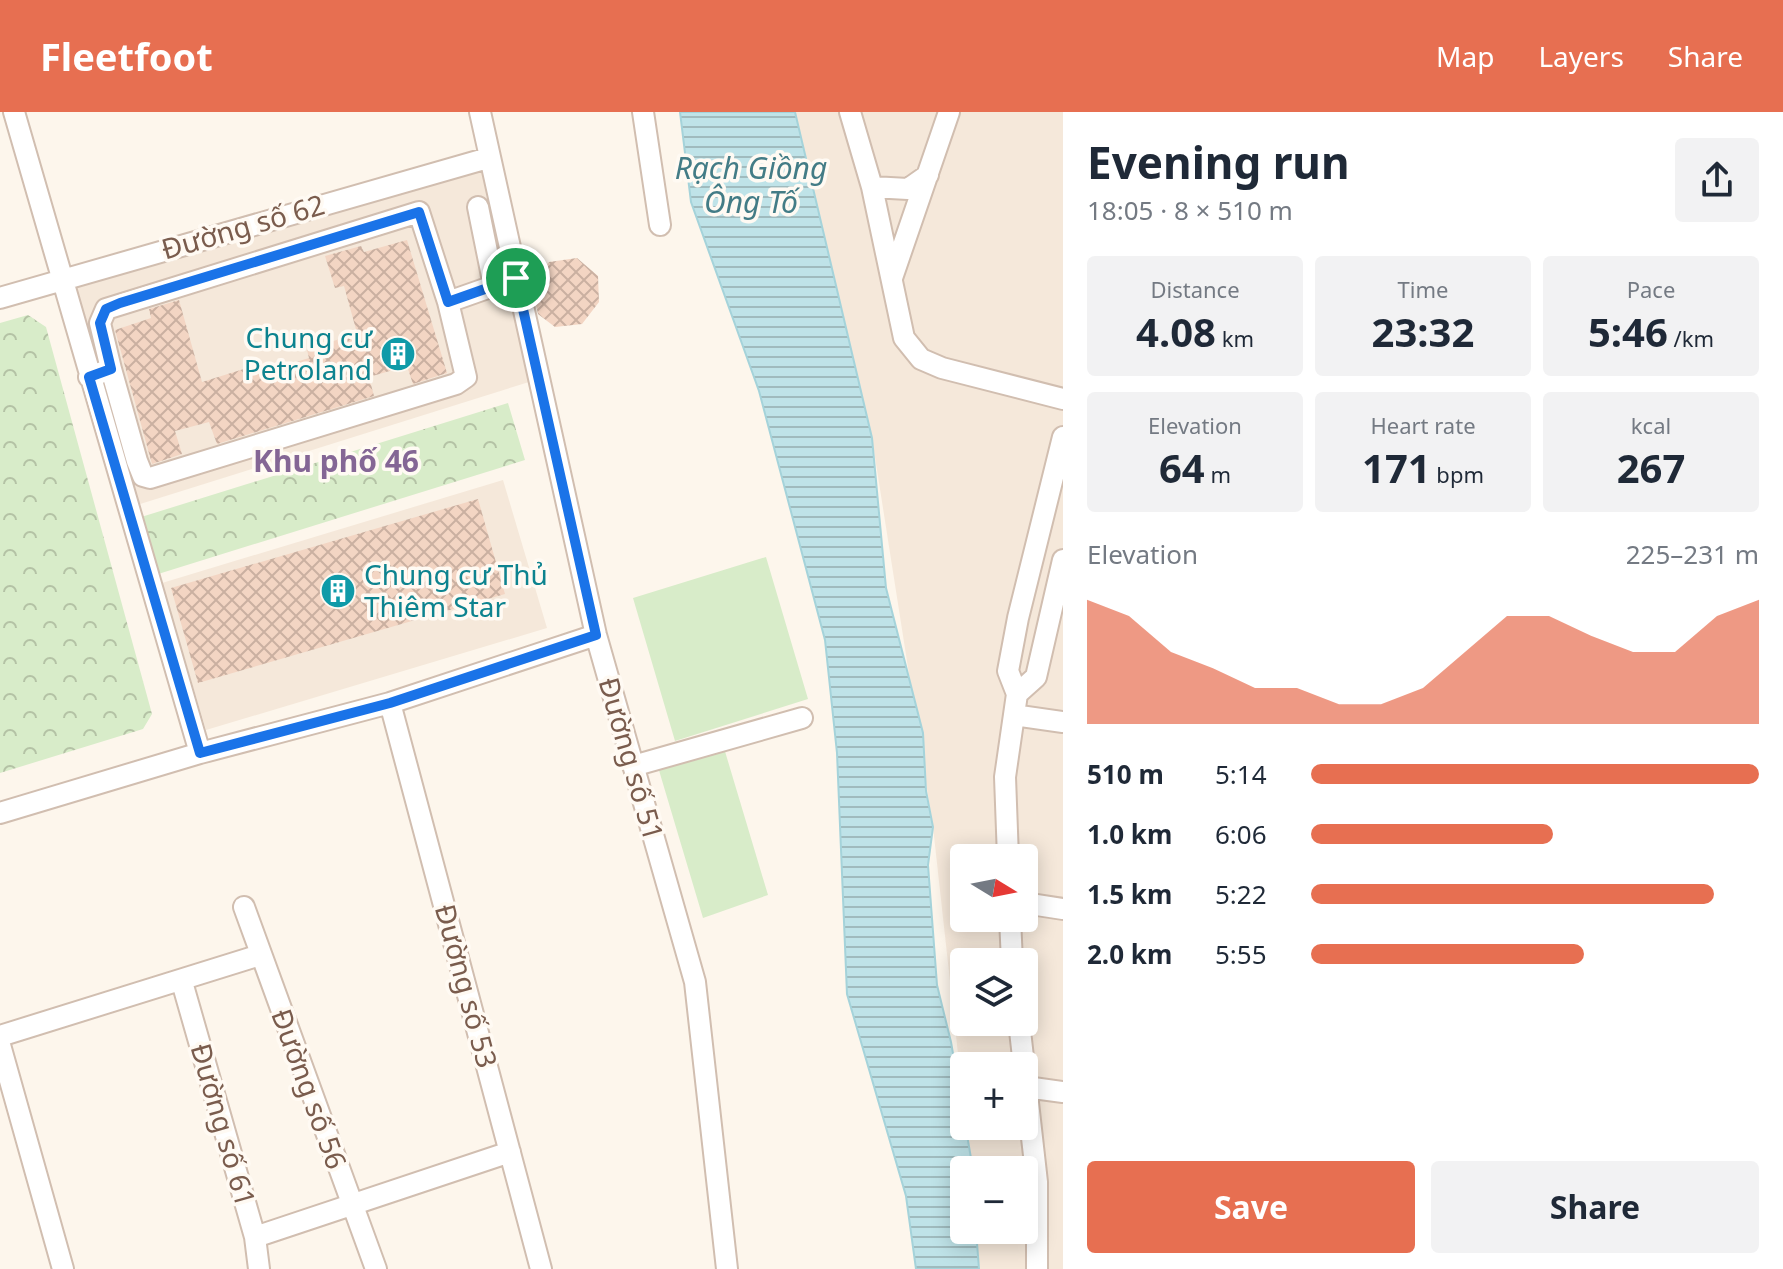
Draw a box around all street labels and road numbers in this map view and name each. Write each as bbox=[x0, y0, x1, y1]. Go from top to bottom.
street label: Đường số 62 bbox=[157, 185, 329, 267]
street label: Đường số 51 bbox=[591, 673, 673, 845]
street label: Đường số 53 bbox=[427, 900, 507, 1072]
street label: Đường số 56 bbox=[263, 1003, 357, 1174]
street label: Đường số 61 bbox=[183, 1039, 265, 1211]

